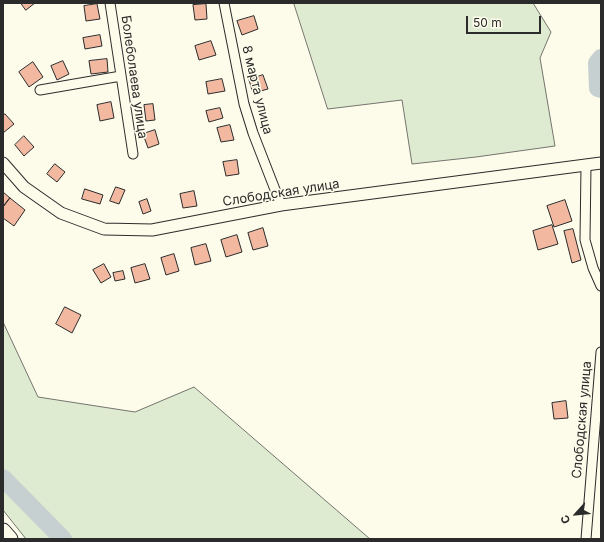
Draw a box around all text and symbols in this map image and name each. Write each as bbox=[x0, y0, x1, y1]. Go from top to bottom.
scale bar bbox=[468, 8, 543, 34]
street label: Болеболаева улица bbox=[118, 14, 150, 140]
text: 50 m bbox=[473, 15, 502, 30]
street label: 8 марта улица bbox=[238, 44, 276, 136]
street label: Слободская улица bbox=[222, 176, 340, 210]
street label: Слободская улица bbox=[569, 361, 595, 479]
north arrow bbox=[556, 494, 596, 534]
text: С bbox=[557, 513, 573, 526]

